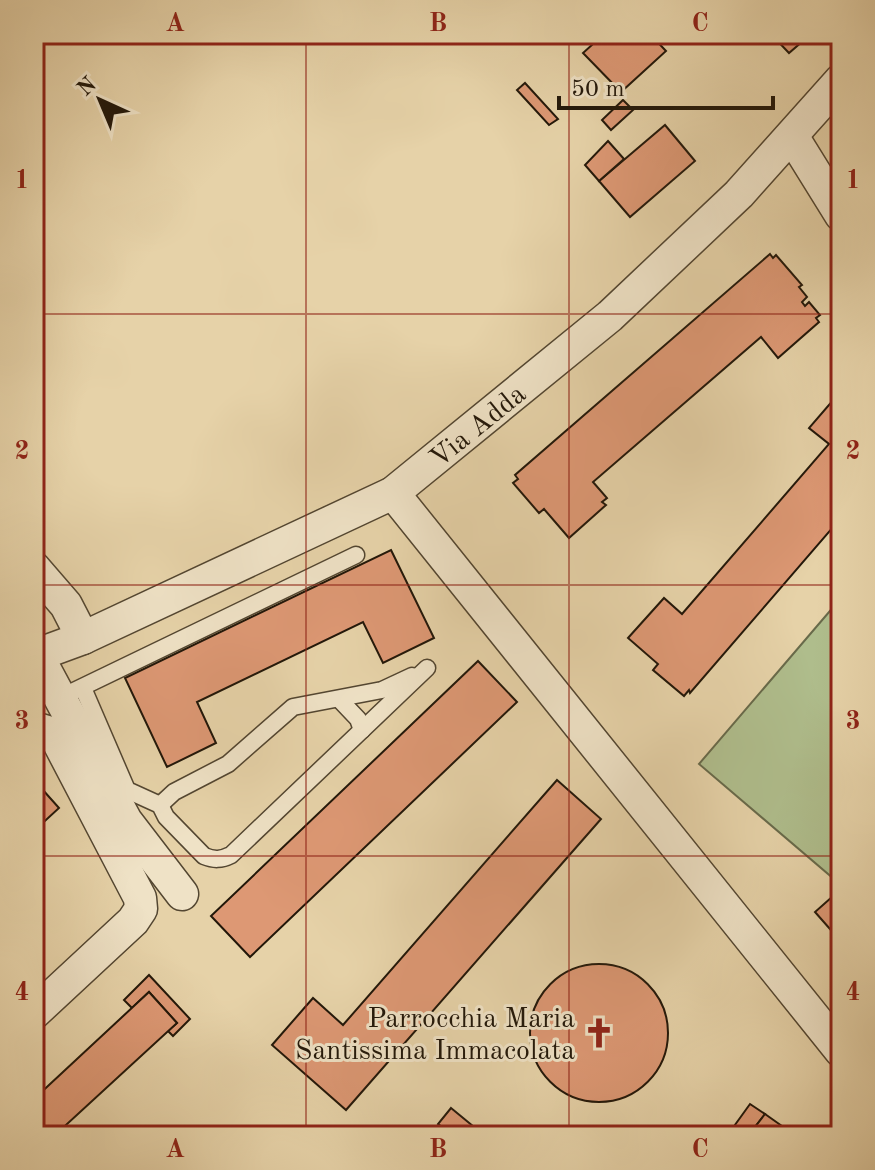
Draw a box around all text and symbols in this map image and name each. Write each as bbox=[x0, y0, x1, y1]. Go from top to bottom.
text: A bbox=[165, 11, 185, 37]
text: B bbox=[429, 11, 447, 37]
text: C bbox=[691, 11, 709, 37]
north arrow bbox=[60, 60, 140, 140]
scale bar bbox=[559, 60, 773, 110]
text: N bbox=[74, 73, 101, 101]
text: 50 m bbox=[571, 78, 625, 102]
text: 1 bbox=[14, 168, 30, 194]
text: 1 bbox=[845, 168, 861, 194]
street label: Via Adda bbox=[426, 380, 532, 474]
text: 2 bbox=[14, 439, 30, 465]
text: 2 bbox=[845, 439, 861, 465]
text: 3 bbox=[14, 709, 30, 735]
text: 3 bbox=[845, 709, 861, 735]
text: 4 bbox=[14, 980, 30, 1006]
text: 4 bbox=[845, 980, 861, 1006]
place label: Parrocchia Maria Santissima Immacolata bbox=[295, 1006, 575, 1066]
church icon: Parrocchia Maria Santissima Immacolata bbox=[582, 1016, 616, 1050]
text: A bbox=[165, 1137, 185, 1163]
text: B bbox=[429, 1137, 447, 1163]
text: C bbox=[691, 1137, 709, 1163]

